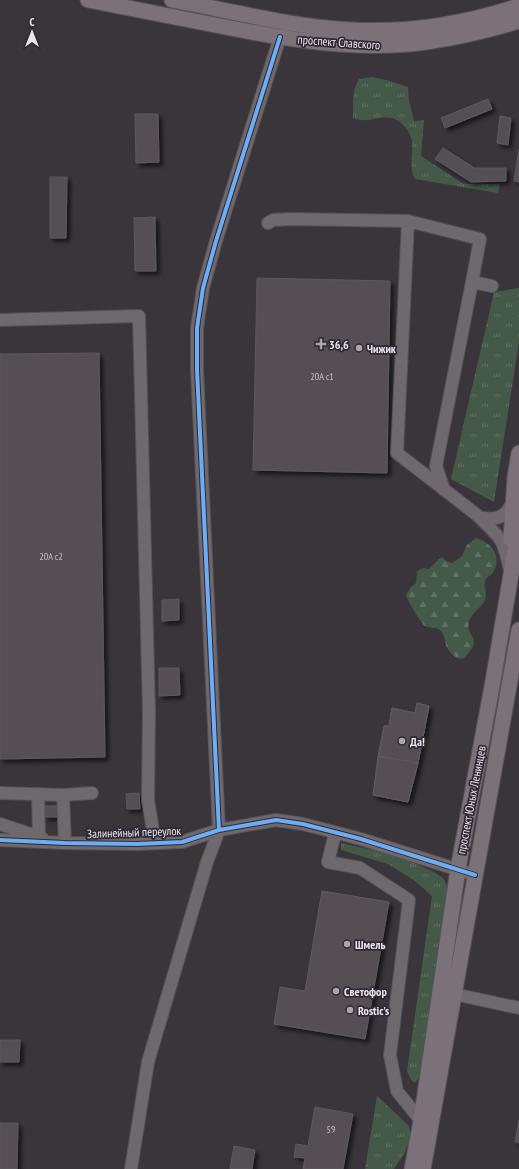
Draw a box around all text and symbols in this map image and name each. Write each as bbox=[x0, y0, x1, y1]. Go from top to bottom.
north arrow bbox=[12, 12, 52, 52]
text: С bbox=[29, 15, 35, 29]
street label: проспект Славского bbox=[297, 32, 381, 52]
place label: 36,6 bbox=[329, 337, 349, 352]
marker: 36,6 bbox=[316, 339, 326, 349]
place label: Чижик bbox=[367, 341, 396, 356]
marker: Чижик bbox=[354, 343, 364, 353]
house number: 20А с1 bbox=[310, 370, 334, 383]
house number: 20А с2 bbox=[39, 550, 63, 563]
place label: Да! bbox=[410, 734, 425, 749]
marker: Да! bbox=[397, 736, 407, 746]
street label: проспект Юных Ленинцев bbox=[453, 744, 489, 855]
street label: Залинейный переулок bbox=[87, 823, 182, 841]
place label: Шмель bbox=[355, 937, 385, 952]
marker: Шмель bbox=[342, 939, 352, 949]
place label: Светофор bbox=[344, 984, 387, 999]
marker: Светофор bbox=[331, 986, 341, 996]
place label: Rostic's bbox=[358, 1003, 389, 1018]
marker: Rostic's bbox=[345, 1005, 355, 1015]
house number: 59 bbox=[327, 1123, 336, 1136]

